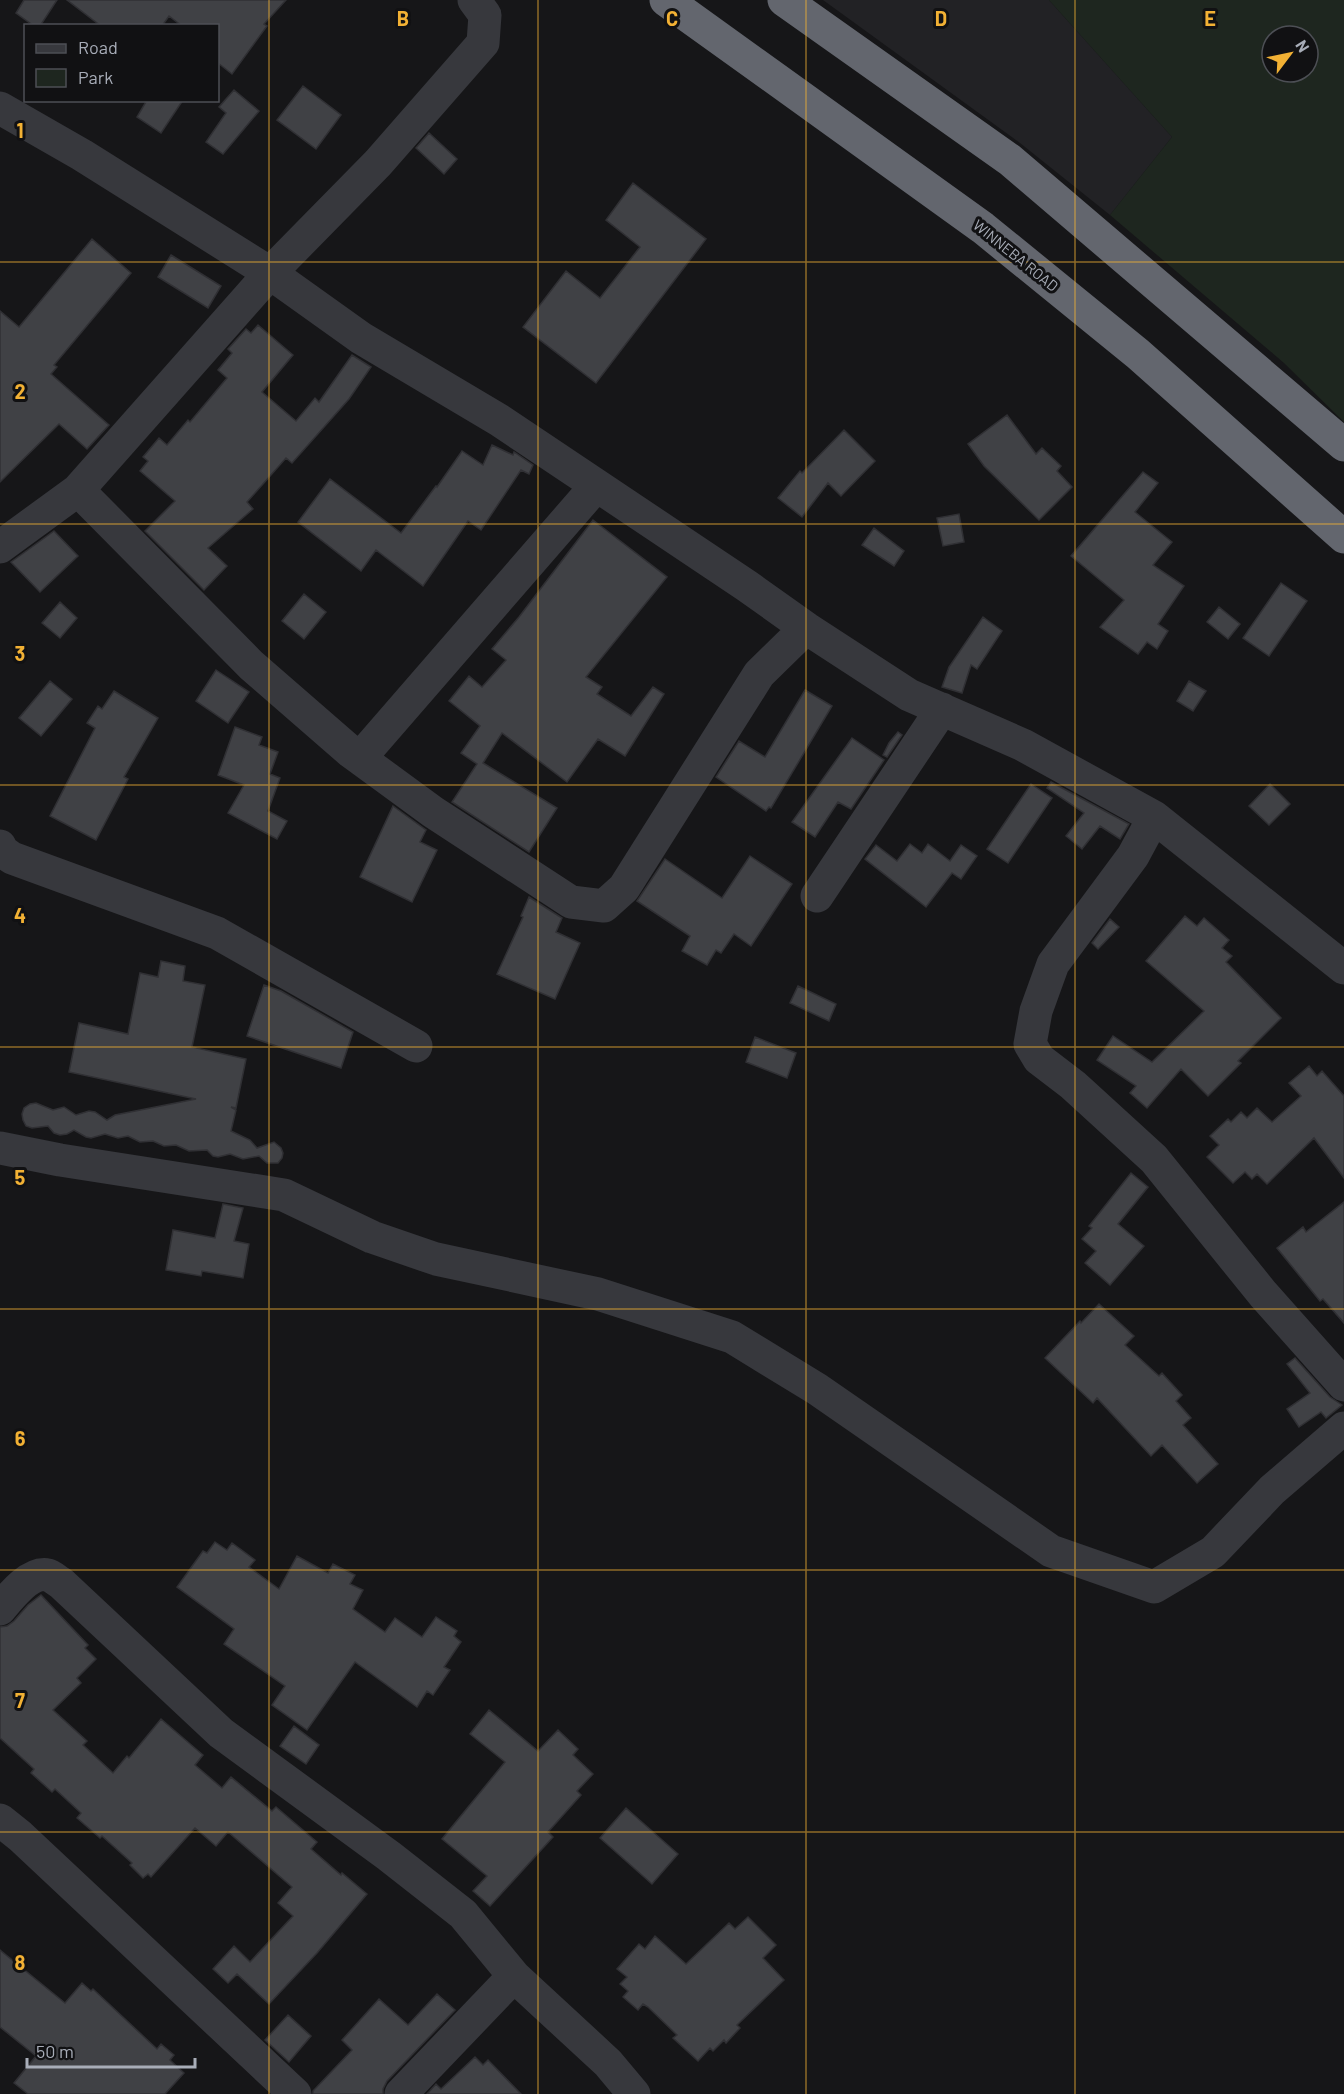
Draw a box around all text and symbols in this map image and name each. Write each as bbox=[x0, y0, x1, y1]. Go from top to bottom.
text: B bbox=[397, 6, 409, 30]
text: C bbox=[666, 6, 678, 30]
text: D bbox=[935, 6, 947, 30]
text: E bbox=[1204, 6, 1216, 30]
legend bbox=[24, 24, 219, 102]
north arrow bbox=[1260, 24, 1320, 84]
text: Road bbox=[78, 36, 118, 58]
text: N bbox=[1292, 36, 1314, 55]
text: Park bbox=[78, 66, 113, 88]
text: 1 bbox=[16, 118, 24, 142]
street label: WINNEBA ROAD bbox=[970, 215, 1062, 295]
text: 2 bbox=[14, 379, 26, 403]
text: 3 bbox=[15, 641, 25, 665]
text: 4 bbox=[14, 903, 26, 927]
text: 5 bbox=[15, 1165, 26, 1189]
text: 6 bbox=[15, 1426, 26, 1450]
text: 7 bbox=[15, 1688, 25, 1712]
text: 8 bbox=[15, 1950, 26, 1974]
scale bar bbox=[27, 2031, 195, 2069]
text: 50 m bbox=[36, 2040, 74, 2062]

